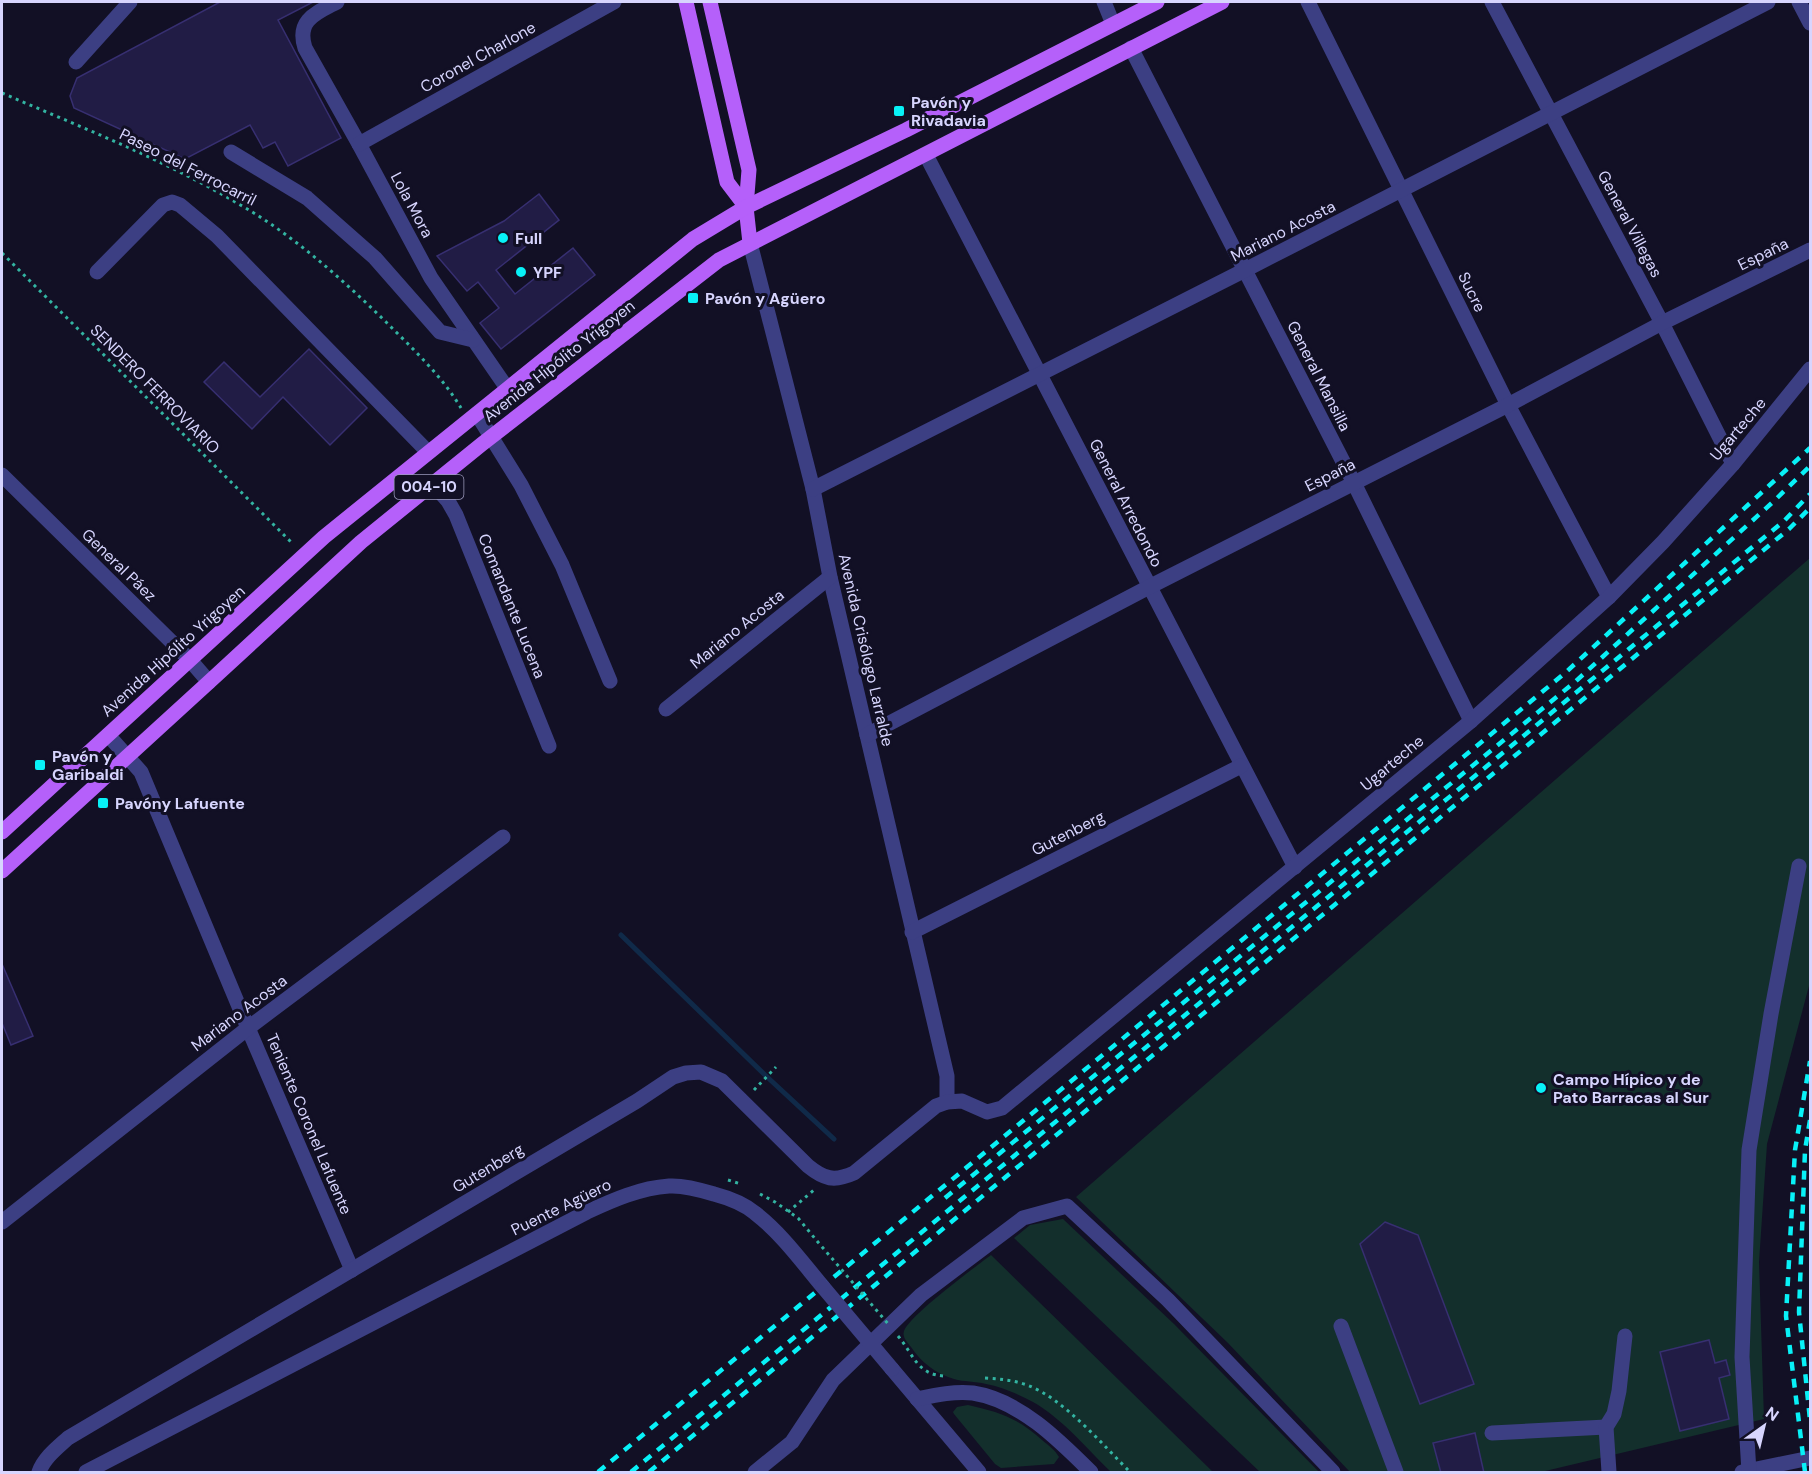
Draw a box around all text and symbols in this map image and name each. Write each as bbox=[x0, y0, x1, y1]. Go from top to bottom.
street label: Coronel Charlone bbox=[417, 17, 539, 97]
place label: Pavón y Rivadavia bbox=[911, 92, 986, 131]
marker: Pavón y Rivadavia bbox=[892, 104, 906, 118]
street label: Paseo del Ferrocarril bbox=[116, 123, 260, 211]
street label: General Villegas bbox=[1593, 167, 1667, 281]
street label: Lola Mora bbox=[386, 168, 438, 242]
street label: Mariano Acosta bbox=[1227, 196, 1339, 266]
place label: Full bbox=[515, 228, 542, 249]
marker: Full bbox=[496, 231, 510, 245]
street label: España bbox=[1734, 233, 1792, 275]
place label: YPF bbox=[533, 262, 562, 283]
marker: YPF bbox=[514, 265, 528, 279]
street label: Sucre bbox=[1453, 268, 1491, 316]
place label: Pavón y Agüero bbox=[705, 288, 825, 309]
marker: Pavón y Agüero bbox=[686, 291, 700, 305]
street label: Avenida Hipólito Yrigoyen bbox=[479, 295, 639, 427]
street label: General Mansilla bbox=[1282, 317, 1356, 435]
street label: SENDERO FERROVIARIO bbox=[86, 320, 224, 458]
street label: Ugarteche bbox=[1705, 393, 1771, 465]
street label: General Arredondo bbox=[1085, 435, 1167, 571]
street label: España bbox=[1301, 453, 1359, 497]
road number: 004-10 bbox=[394, 475, 464, 499]
street label: General Páez bbox=[77, 524, 161, 606]
street label: Comandante Lucena bbox=[473, 531, 551, 681]
street label: Avenida Crisólogo Larralde bbox=[834, 552, 898, 748]
street label: Avenida Hipólito Yrigoyen bbox=[97, 581, 249, 721]
street label: Mariano Acosta bbox=[686, 585, 788, 673]
street label: Ugarteche bbox=[1356, 730, 1428, 796]
place label: Pavón y Garibaldi bbox=[52, 746, 124, 785]
marker: Pavón y Garibaldi bbox=[33, 758, 47, 772]
place label: Pavóny Lafuente bbox=[115, 793, 245, 814]
marker: Pavóny Lafuente bbox=[96, 796, 110, 810]
street label: Gutenberg bbox=[1028, 806, 1108, 860]
street label: Mariano Acosta bbox=[187, 970, 291, 1056]
street label: Teniente Coronel Lafuente bbox=[261, 1030, 357, 1218]
place label: Campo Hípico y de Pato Barracas al Sur bbox=[1553, 1069, 1709, 1108]
marker: Campo Hípico y de Pato Barracas al Sur bbox=[1534, 1081, 1548, 1095]
street label: Gutenberg bbox=[449, 1139, 527, 1197]
street label: Puente Agüero bbox=[507, 1174, 615, 1240]
north arrow bbox=[1734, 1396, 1794, 1456]
text: N bbox=[1761, 1402, 1783, 1426]

